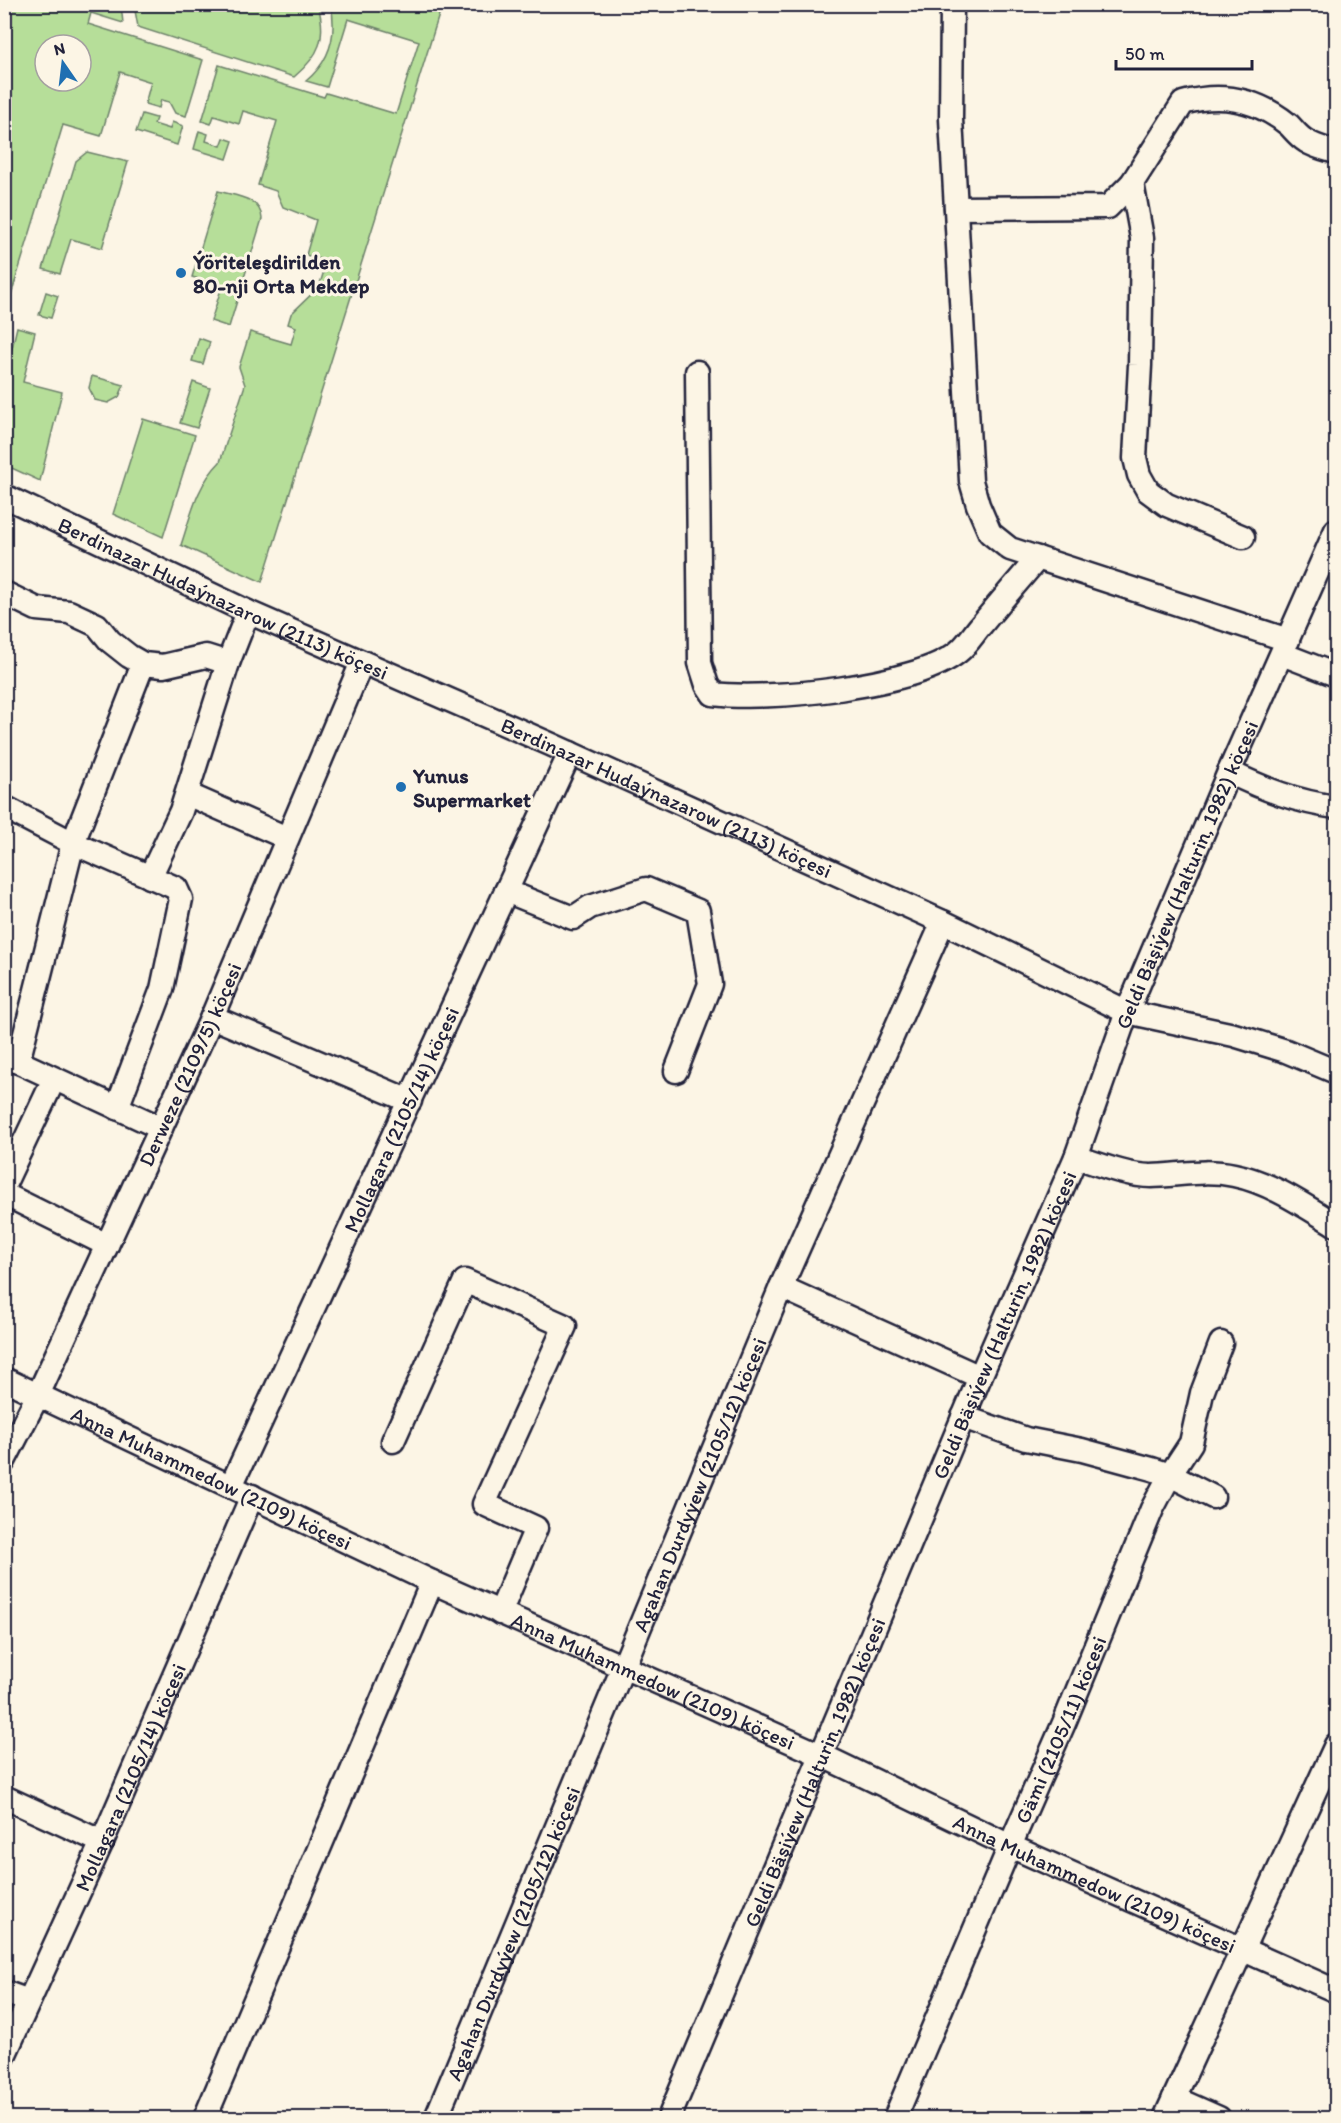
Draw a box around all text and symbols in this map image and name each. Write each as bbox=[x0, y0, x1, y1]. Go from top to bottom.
north arrow bbox=[33, 33, 93, 93]
scale bar bbox=[1116, 33, 1252, 71]
text: N bbox=[52, 38, 67, 59]
text: 50 m bbox=[1125, 43, 1165, 65]
place label: Ýöriteleşdirilden 80-nji Orta Mekdep bbox=[192, 249, 369, 299]
marker: Ýöriteleşdirilden 80-nji Orta Mekdep bbox=[174, 266, 188, 280]
street label: Berdinazar Hudaýnazarow (2113) köçesi bbox=[54, 511, 392, 684]
street label: Berdinazar Hudaýnazarow (2113) köçesi bbox=[497, 712, 836, 883]
street label: Geldi Bäşiýew (Halturin, 1982) köçesi bbox=[1110, 716, 1263, 1032]
place label: Yunus Supermarket bbox=[412, 763, 531, 813]
marker: Yunus Supermarket bbox=[394, 780, 408, 794]
street label: Derweze (2109/5) köçesi bbox=[133, 959, 246, 1170]
street label: Mollagara (2105/14) köçesi bbox=[338, 1002, 464, 1236]
street label: Geldi Bäşiýew (Halturin, 1982) köçesi bbox=[926, 1167, 1081, 1482]
street label: Agahan Durdyýew (2105/12) köçesi bbox=[627, 1334, 771, 1635]
street label: Anna Muhammedow (2109) köçesi bbox=[68, 1400, 356, 1555]
street label: Anna Muhammedow (2109) köçesi bbox=[508, 1607, 799, 1754]
street label: Geldi Bäşiýew (Halturin, 1982) köçesi bbox=[738, 1614, 890, 1931]
street label: Gämi (2105/11) köçesi bbox=[1009, 1632, 1111, 1827]
street label: Mollagara (2105/14) köçesi bbox=[69, 1659, 190, 1895]
street label: Agahan Durdyýew (2105/12) köçesi bbox=[441, 1783, 585, 2084]
street label: Anna Muhammedow (2109) köçesi bbox=[950, 1808, 1240, 1958]

